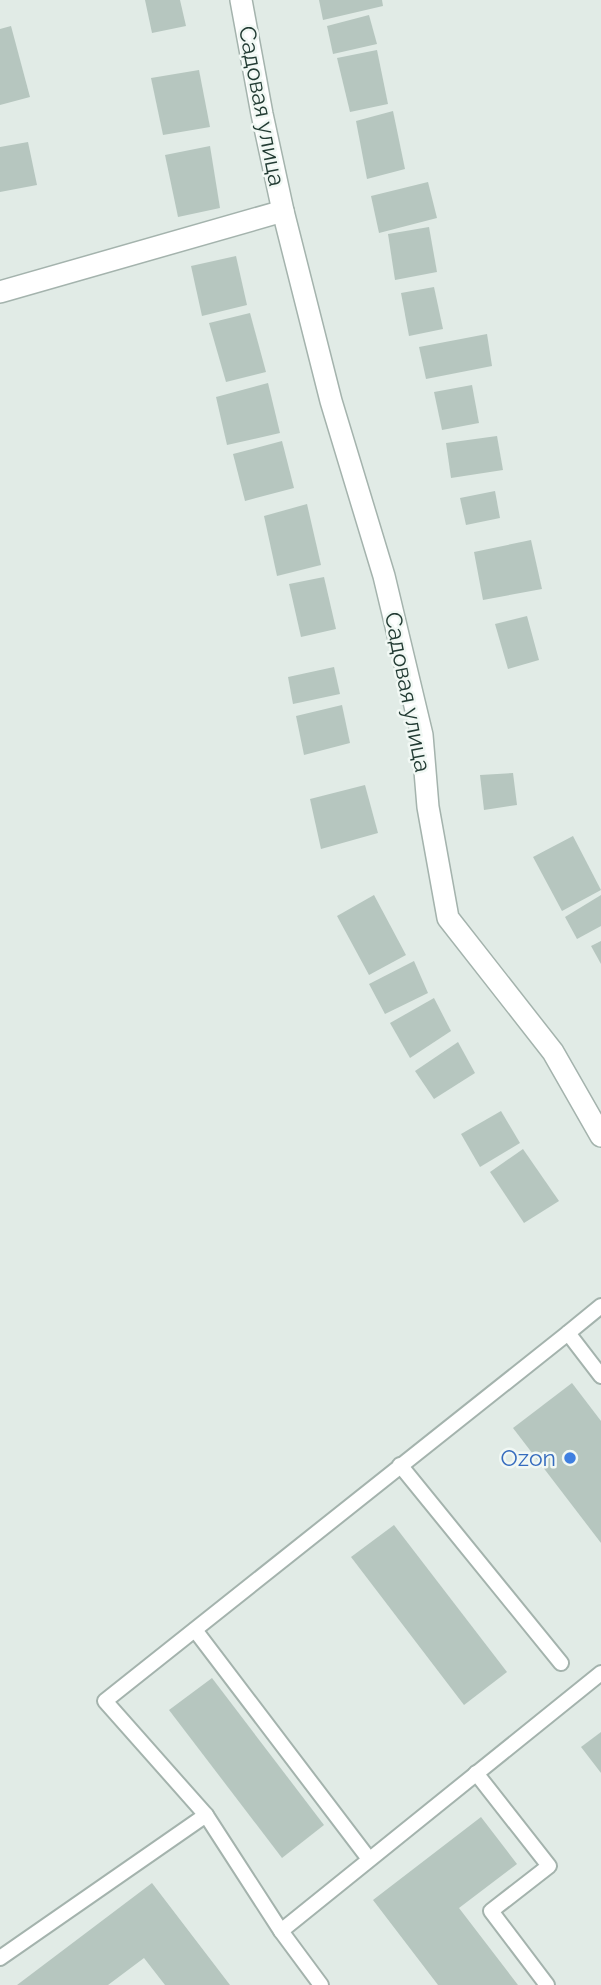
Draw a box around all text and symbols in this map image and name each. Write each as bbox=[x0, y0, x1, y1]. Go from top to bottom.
street label: Садовая улица bbox=[234, 24, 291, 188]
street label: Садовая улица bbox=[380, 610, 437, 774]
place label: Ozon bbox=[501, 1444, 556, 1471]
marker: Ozon bbox=[562, 1450, 578, 1466]

